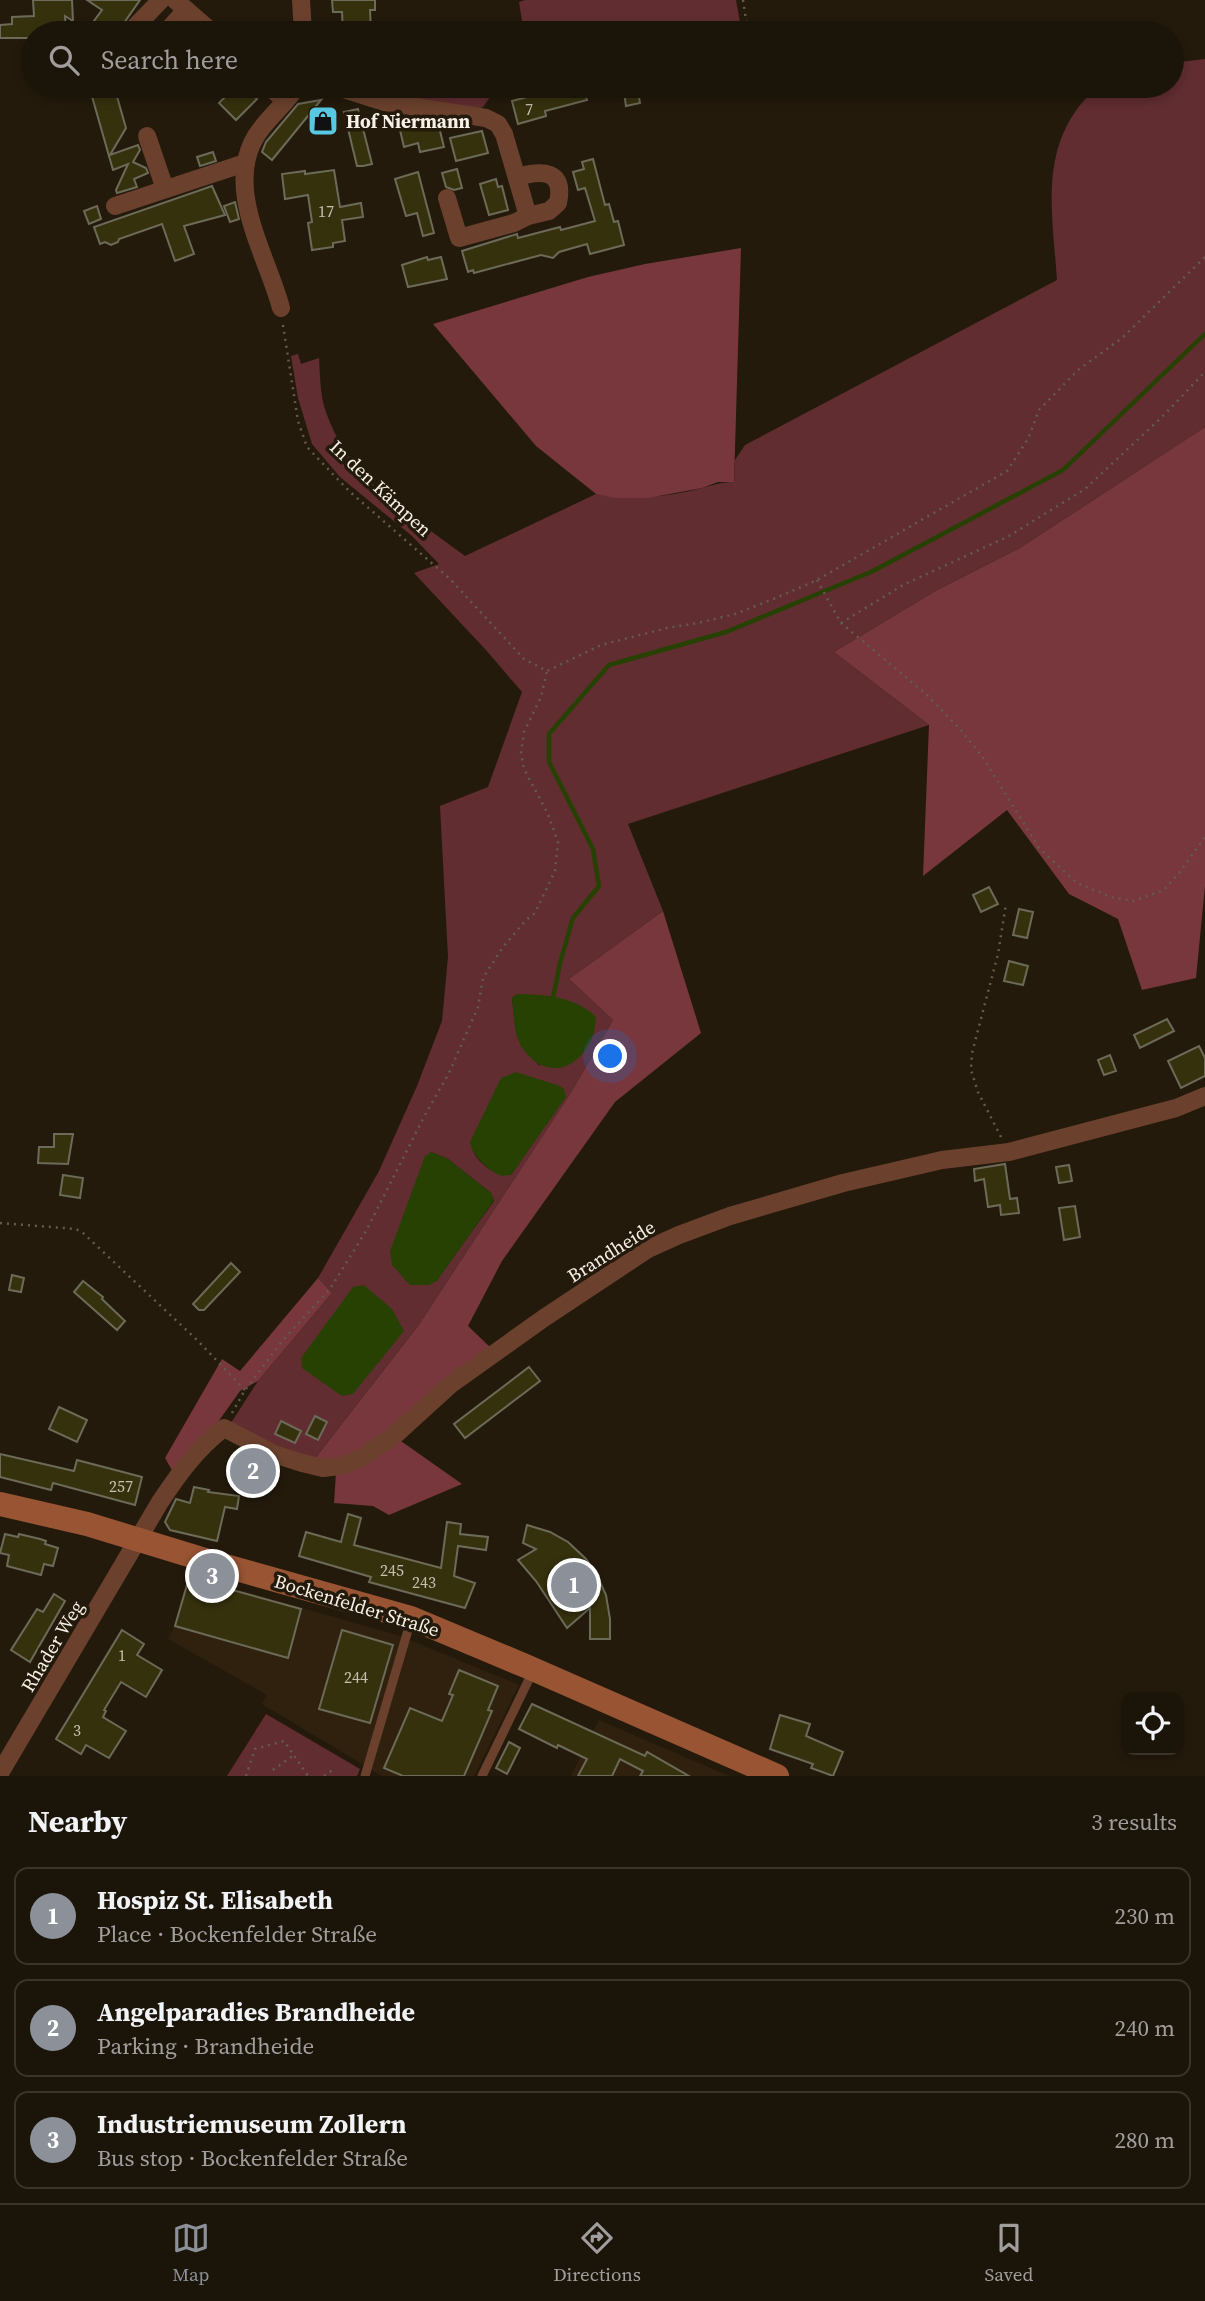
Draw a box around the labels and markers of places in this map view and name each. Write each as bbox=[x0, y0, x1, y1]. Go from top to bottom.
shop icon: Hof Niermann bbox=[306, 104, 340, 138]
place label: Hof Niermann bbox=[346, 108, 471, 134]
pin: 2 bbox=[230, 1445, 276, 1497]
pin: 3 bbox=[189, 1550, 235, 1602]
pin: 1 bbox=[551, 1559, 597, 1611]

